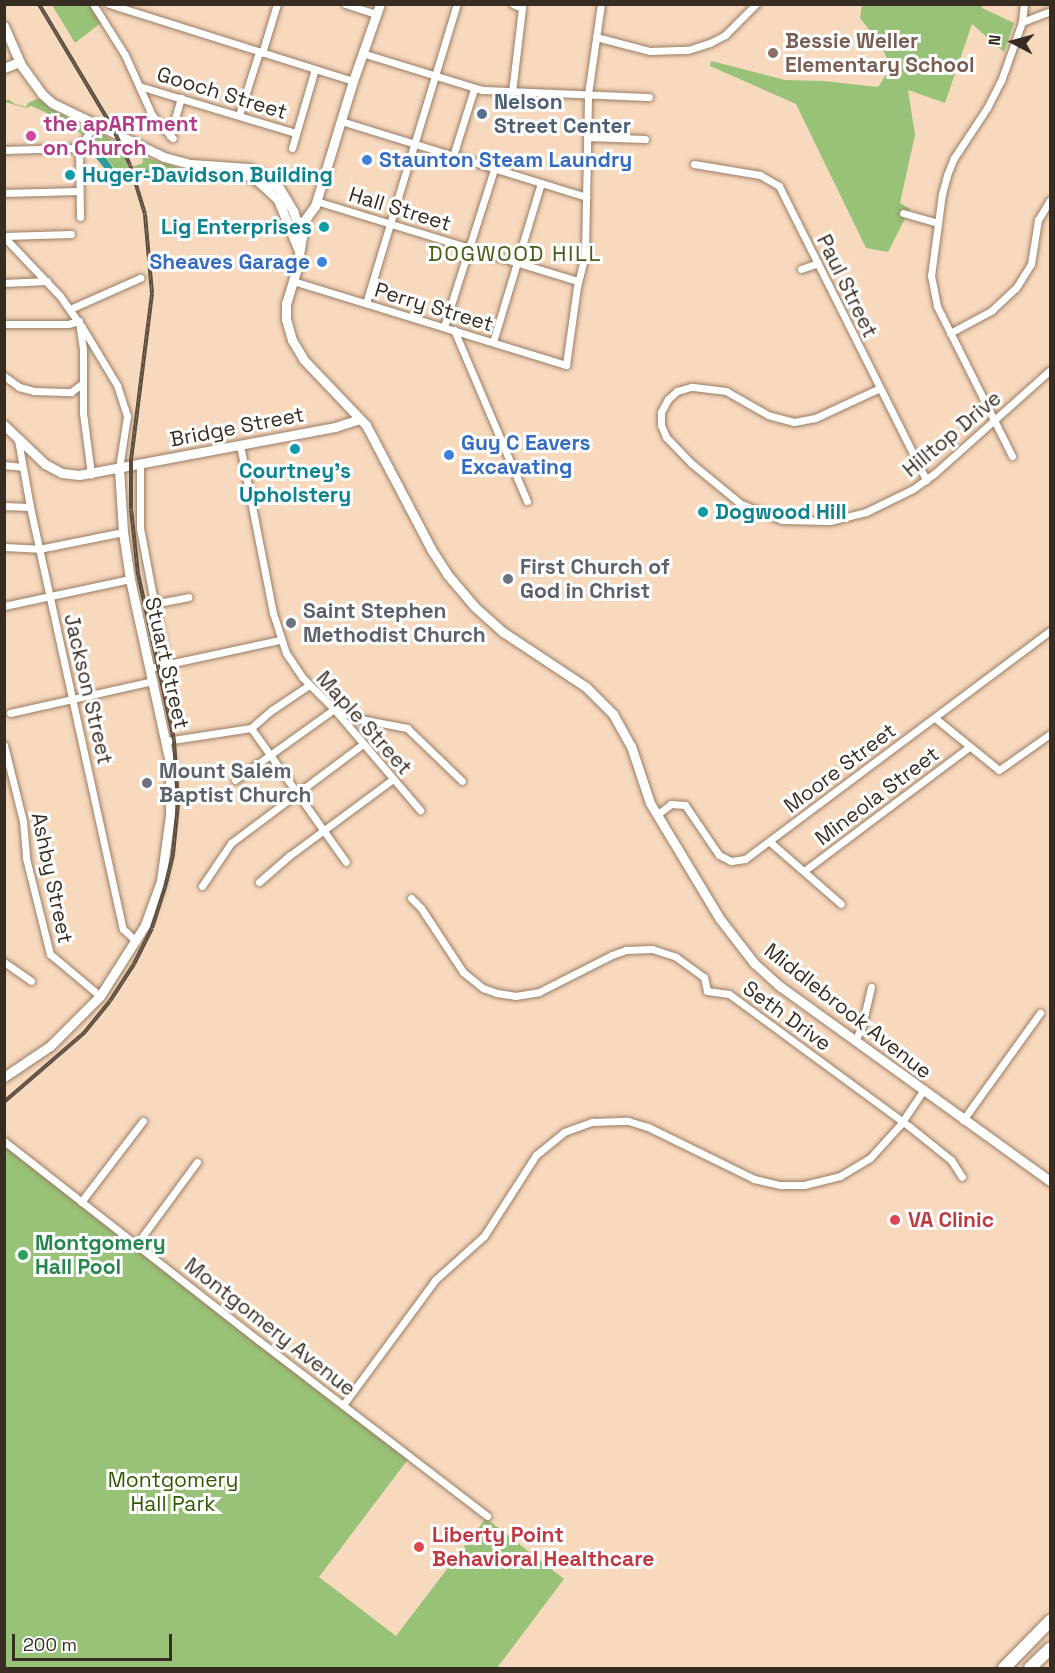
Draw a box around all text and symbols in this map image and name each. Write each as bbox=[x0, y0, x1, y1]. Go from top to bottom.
north arrow bbox=[983, 12, 1043, 72]
place label: Bessie Weller Elementary School bbox=[785, 28, 975, 78]
text: N bbox=[984, 34, 1006, 47]
marker: Bessie Weller Elementary School bbox=[766, 46, 780, 60]
street label: Gooch Street bbox=[154, 61, 290, 125]
place label: Nelson Street Center bbox=[494, 89, 631, 139]
marker: Nelson Street Center bbox=[475, 107, 489, 121]
place label: the apARTment on Church bbox=[43, 111, 198, 161]
marker: the apARTment on Church bbox=[24, 129, 38, 143]
place label: Staunton Steam Laundry bbox=[379, 147, 632, 173]
marker: Staunton Steam Laundry bbox=[360, 153, 374, 167]
place label: Huger-Davidson Building bbox=[82, 162, 333, 188]
marker: Huger-Davidson Building bbox=[63, 168, 77, 182]
street label: Hall Street bbox=[346, 181, 454, 237]
place label: Lig Enterprises bbox=[161, 214, 312, 240]
marker: Lig Enterprises bbox=[317, 220, 331, 234]
street label: Paul Street bbox=[811, 230, 883, 342]
district label: DOGWOOD HILL bbox=[428, 241, 602, 267]
place label: Sheaves Garage bbox=[149, 249, 310, 275]
marker: Sheaves Garage bbox=[315, 255, 329, 269]
street label: Perry Street bbox=[372, 277, 496, 337]
street label: Hilltop Drive bbox=[898, 386, 1006, 482]
street label: Bridge Street bbox=[168, 402, 306, 452]
place label: Guy C Eavers Excavating bbox=[461, 430, 591, 480]
marker: Courtney's Upholstery bbox=[288, 442, 302, 456]
marker: Guy C Eavers Excavating bbox=[442, 448, 456, 462]
place label: Courtney's Upholstery bbox=[239, 458, 351, 508]
place label: Dogwood Hill bbox=[715, 499, 847, 525]
marker: Dogwood Hill bbox=[696, 505, 710, 519]
place label: First Church of God in Christ bbox=[520, 554, 670, 604]
marker: First Church of God in Christ bbox=[501, 572, 515, 586]
street label: Stuart Street bbox=[140, 595, 194, 731]
place label: Saint Stephen Methodist Church bbox=[303, 598, 486, 648]
street label: Jackson Street bbox=[58, 611, 118, 767]
marker: Saint Stephen Methodist Church bbox=[284, 616, 298, 630]
street label: Maple Street bbox=[311, 666, 417, 780]
street label: Moore Street bbox=[779, 718, 901, 818]
street label: Mineola Street bbox=[810, 741, 944, 851]
place label: Mount Salem Baptist Church bbox=[159, 758, 311, 808]
marker: Mount Salem Baptist Church bbox=[140, 776, 154, 790]
street label: Ashby Street bbox=[26, 810, 78, 946]
street label: Middlebrook Avenue bbox=[759, 938, 937, 1084]
street label: Seth Drive bbox=[738, 975, 836, 1057]
place label: VA Clinic bbox=[908, 1207, 994, 1233]
marker: VA Clinic bbox=[886, 1211, 904, 1229]
place label: Montgomery Hall Pool bbox=[35, 1230, 166, 1280]
marker: Montgomery Hall Pool bbox=[16, 1248, 30, 1262]
street label: Montgomery Avenue bbox=[179, 1252, 361, 1402]
park label: Montgomery Hall Park bbox=[108, 1467, 238, 1517]
place label: Liberty Point Behavioral Healthcare bbox=[432, 1522, 654, 1572]
marker: Liberty Point Behavioral Healthcare bbox=[410, 1538, 428, 1556]
scale bar bbox=[15, 1622, 176, 1660]
text: 200 m bbox=[23, 1633, 77, 1656]

